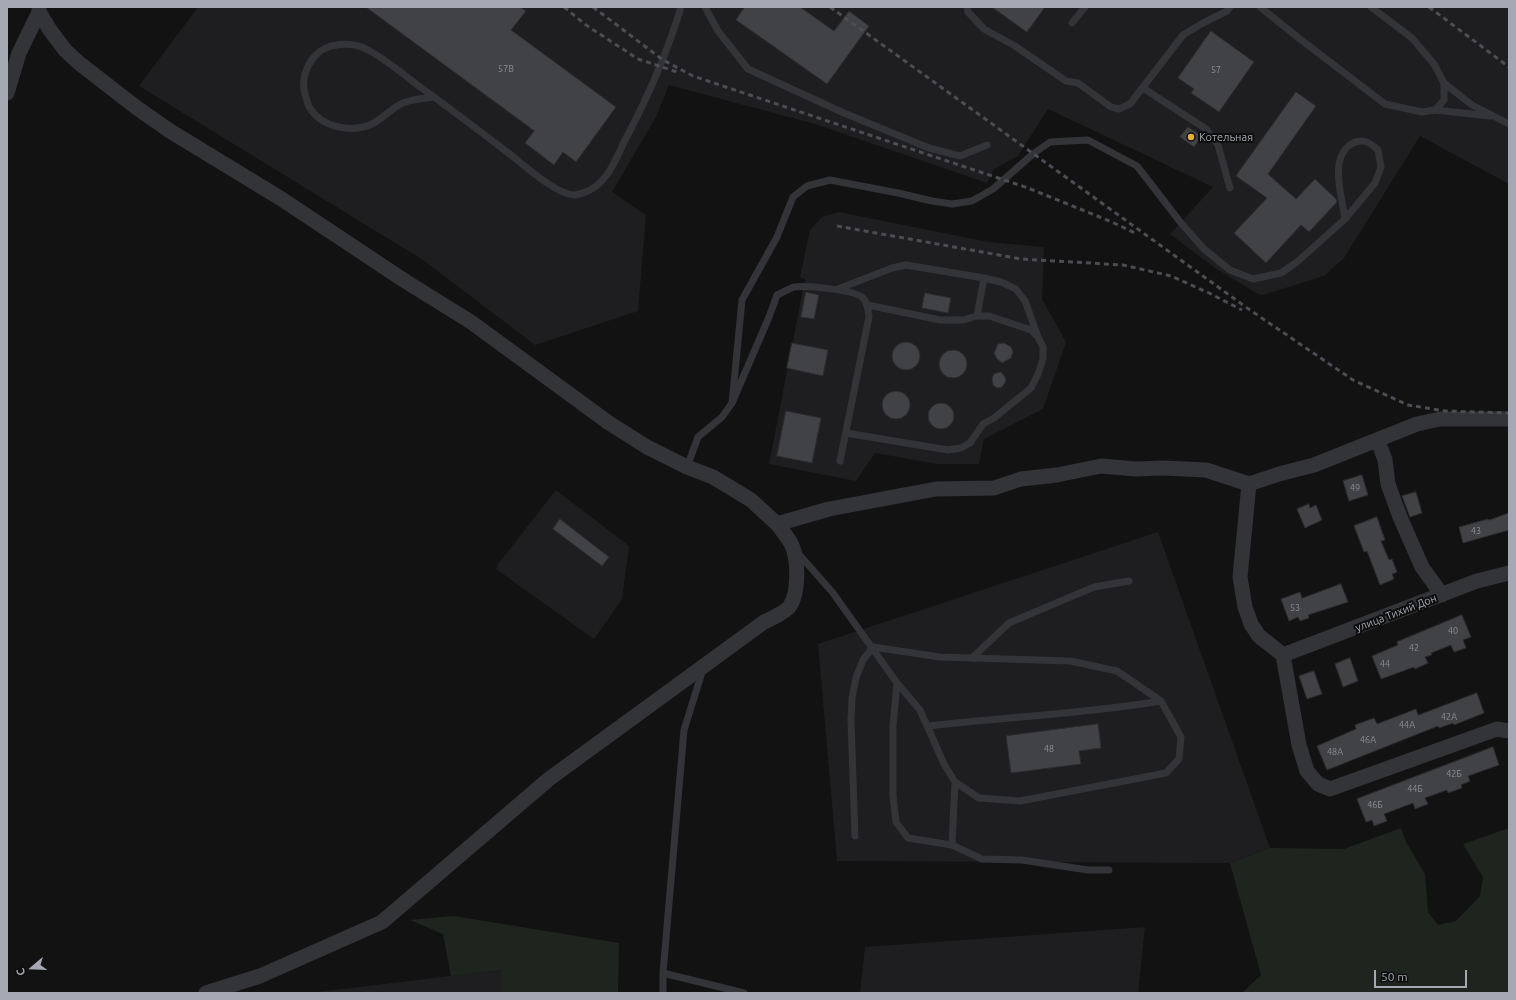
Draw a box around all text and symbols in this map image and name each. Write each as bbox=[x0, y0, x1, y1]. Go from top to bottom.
house number: 57В bbox=[498, 64, 514, 74]
house number: 57 bbox=[1211, 65, 1221, 75]
place label: Котельная bbox=[1199, 130, 1253, 144]
marker: Котельная bbox=[1186, 132, 1196, 142]
house number: 49 bbox=[1350, 483, 1360, 493]
house number: 43 bbox=[1471, 526, 1481, 536]
street label: улица Тихий Дон bbox=[1353, 591, 1439, 635]
house number: 53 bbox=[1290, 603, 1300, 613]
house number: 40 bbox=[1448, 626, 1458, 636]
house number: 42 bbox=[1409, 643, 1419, 653]
house number: 44 bbox=[1380, 659, 1390, 669]
house number: 42А bbox=[1441, 712, 1457, 722]
house number: 44А bbox=[1399, 720, 1415, 730]
house number: 46А bbox=[1360, 735, 1376, 745]
house number: 48 bbox=[1044, 744, 1054, 754]
house number: 48А bbox=[1327, 747, 1343, 757]
house number: 42Б bbox=[1446, 769, 1462, 779]
house number: 44Б bbox=[1407, 784, 1423, 794]
house number: 46Б bbox=[1367, 800, 1383, 810]
north arrow bbox=[12, 948, 52, 988]
scale bar bbox=[1376, 962, 1469, 988]
text: С bbox=[14, 967, 27, 977]
text: 50 m bbox=[1381, 970, 1408, 983]

